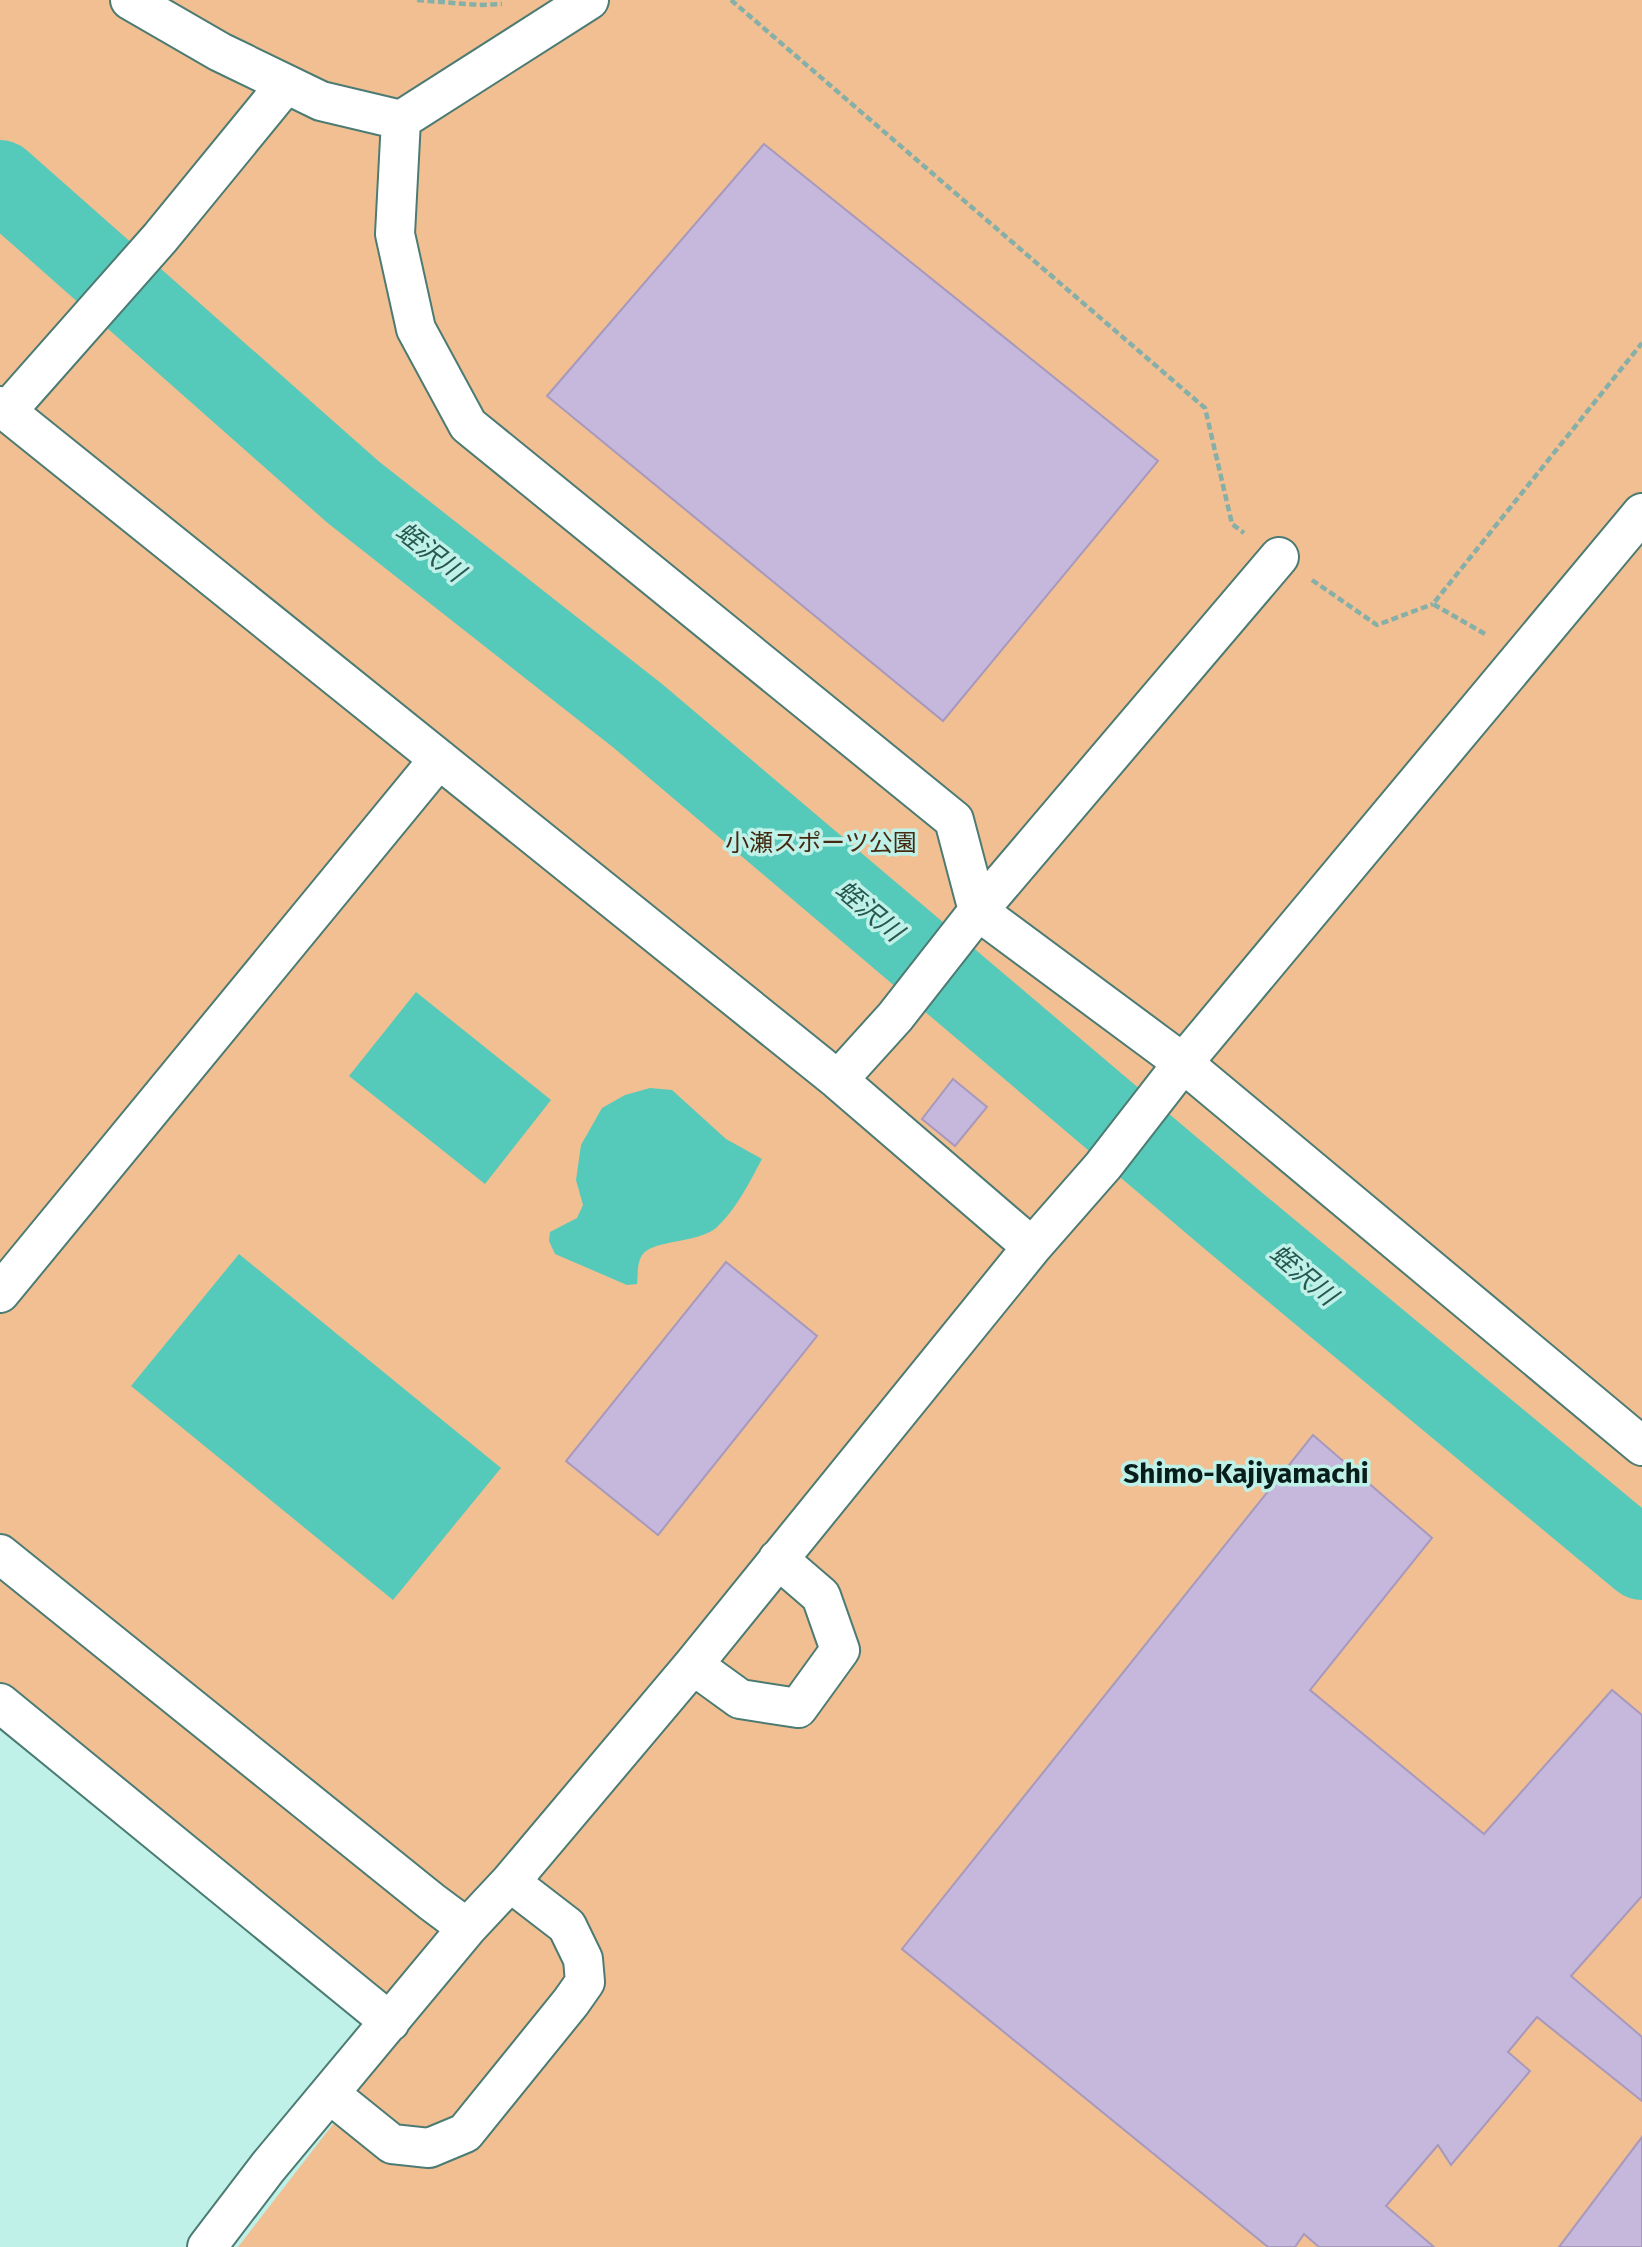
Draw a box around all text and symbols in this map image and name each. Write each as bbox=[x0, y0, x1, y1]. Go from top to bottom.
water label: 蛭沢川 bbox=[390, 516, 473, 590]
park label: 小瀬スポーツ公園 bbox=[725, 829, 917, 857]
water label: 蛭沢川 bbox=[829, 874, 911, 950]
water label: 蛭沢川 bbox=[1263, 1238, 1345, 1314]
district label: Shimo-Kajiyamachi bbox=[1123, 1457, 1369, 1490]

